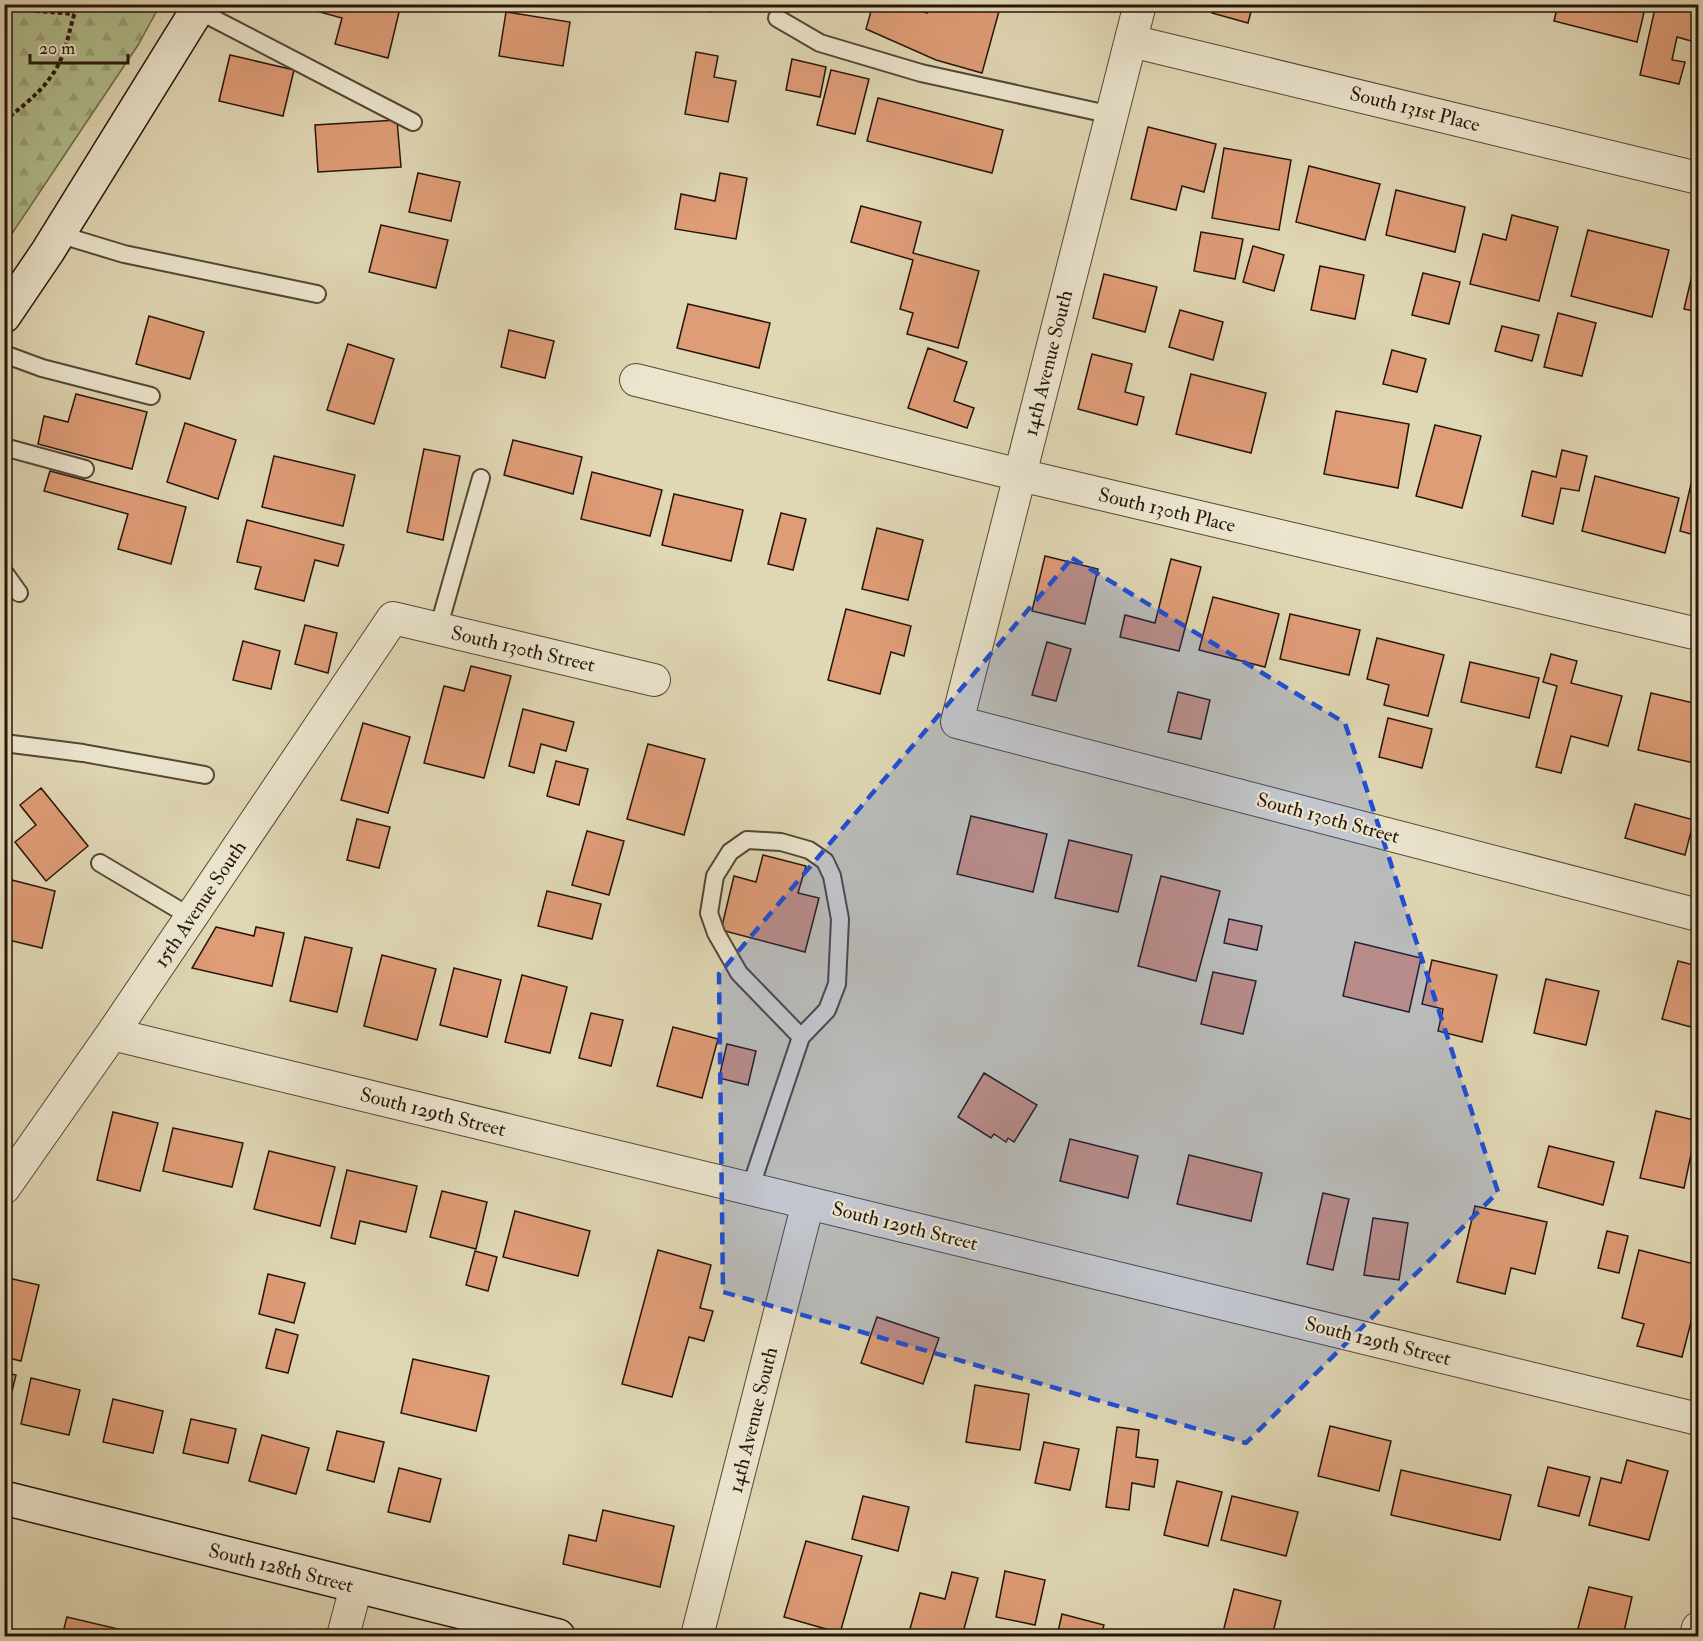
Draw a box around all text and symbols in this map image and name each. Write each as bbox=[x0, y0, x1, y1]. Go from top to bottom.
scale bar bbox=[30, 27, 128, 65]
text: 20 m bbox=[39, 37, 75, 60]
street label: South 131st Place bbox=[1347, 81, 1483, 137]
street label: 14th Avenue South bbox=[1018, 287, 1078, 438]
street label: South 130th Place bbox=[1096, 482, 1238, 538]
street label: South 130th Street bbox=[449, 620, 598, 678]
street label: South 130th Street bbox=[1254, 787, 1403, 849]
street label: 15th Avenue South bbox=[148, 836, 252, 972]
street label: South 129th Street bbox=[358, 1082, 509, 1142]
street label: South 129th Street bbox=[830, 1196, 981, 1256]
street label: South 129th Street bbox=[1303, 1311, 1454, 1371]
street label: 14th Avenue South bbox=[723, 1344, 783, 1495]
street label: South 128th Street bbox=[206, 1538, 356, 1598]

